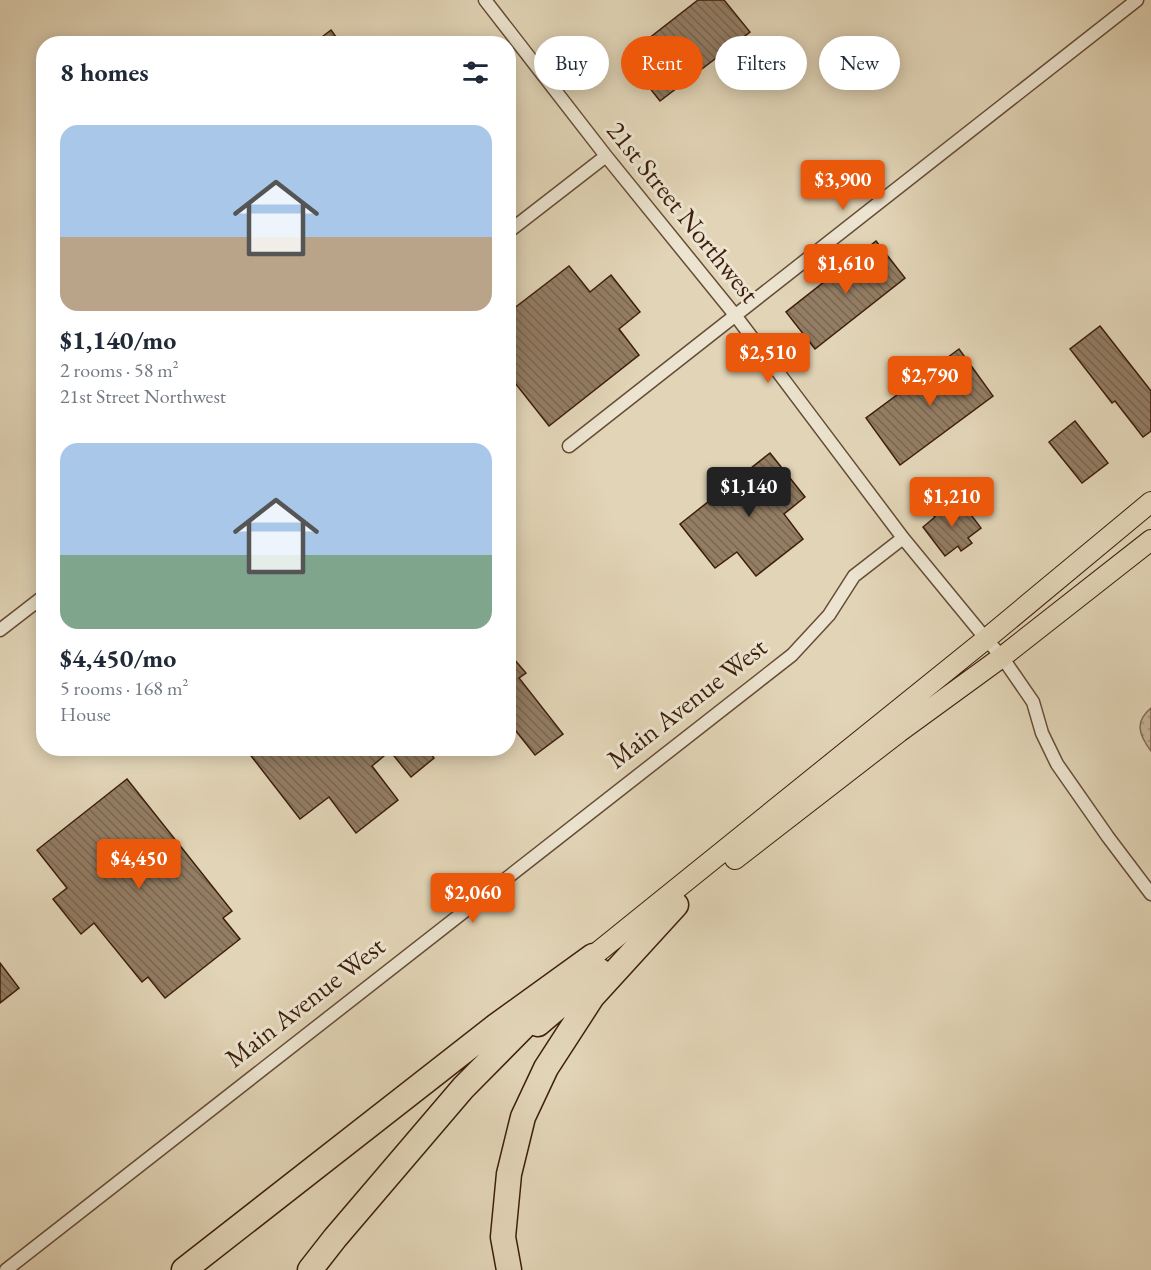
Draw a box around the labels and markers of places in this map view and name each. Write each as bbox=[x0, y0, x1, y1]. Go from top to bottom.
pin: $3,900 bbox=[794, 160, 892, 211]
pin: $1,610 bbox=[797, 244, 895, 295]
pin: $2,510 bbox=[719, 333, 817, 384]
pin: $2,790 bbox=[881, 356, 979, 407]
pin: $1,140 bbox=[700, 467, 798, 518]
pin: $1,210 bbox=[903, 477, 1001, 528]
pin: $4,450 bbox=[90, 839, 188, 890]
pin: $2,060 bbox=[424, 873, 522, 924]

